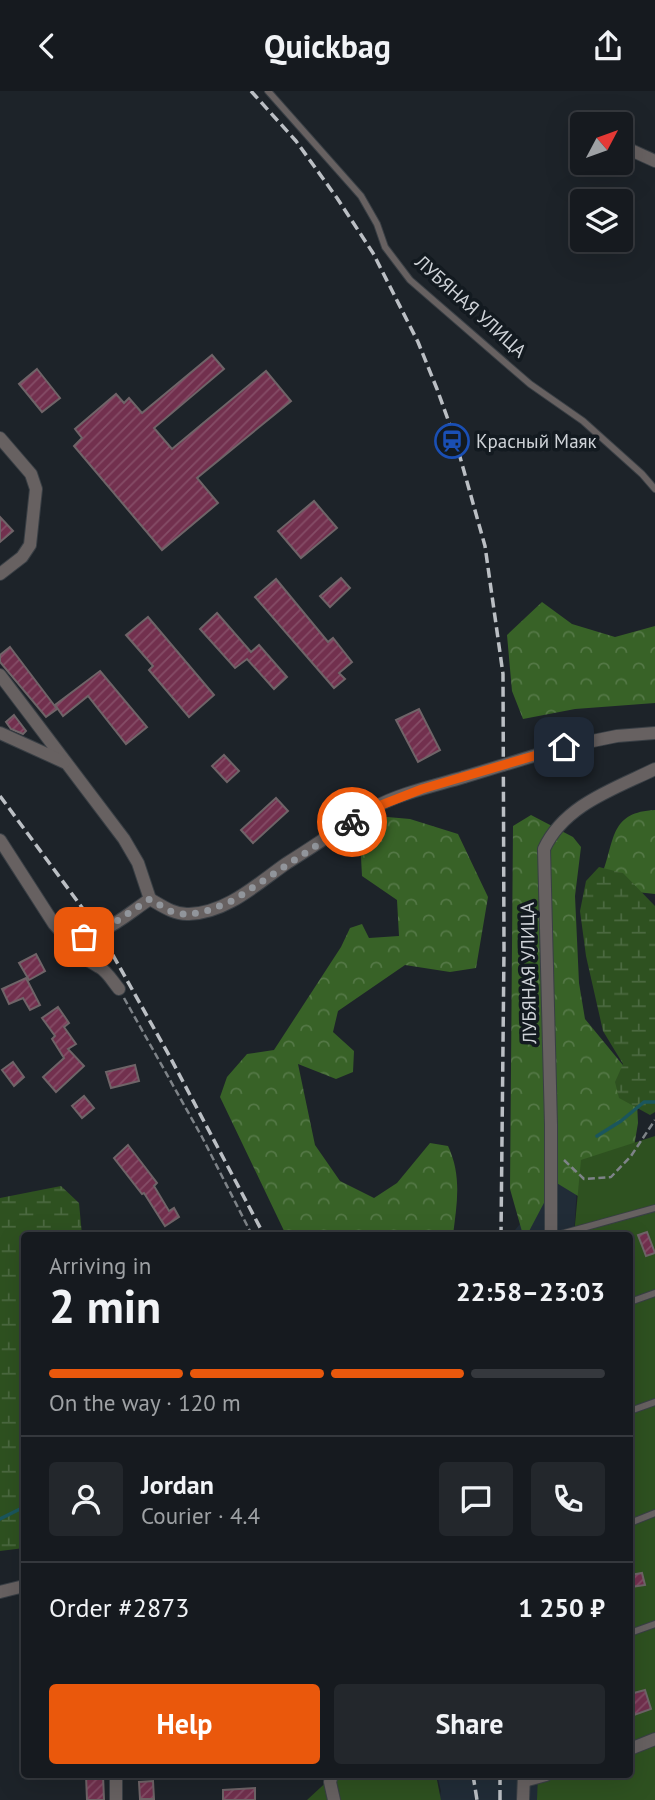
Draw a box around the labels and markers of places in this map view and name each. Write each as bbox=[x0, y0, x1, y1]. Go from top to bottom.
station icon: Красный Маяк bbox=[433, 422, 471, 460]
place label: Красный Маяк bbox=[476, 429, 597, 453]
pin bbox=[534, 717, 594, 777]
pin bbox=[54, 907, 114, 967]

